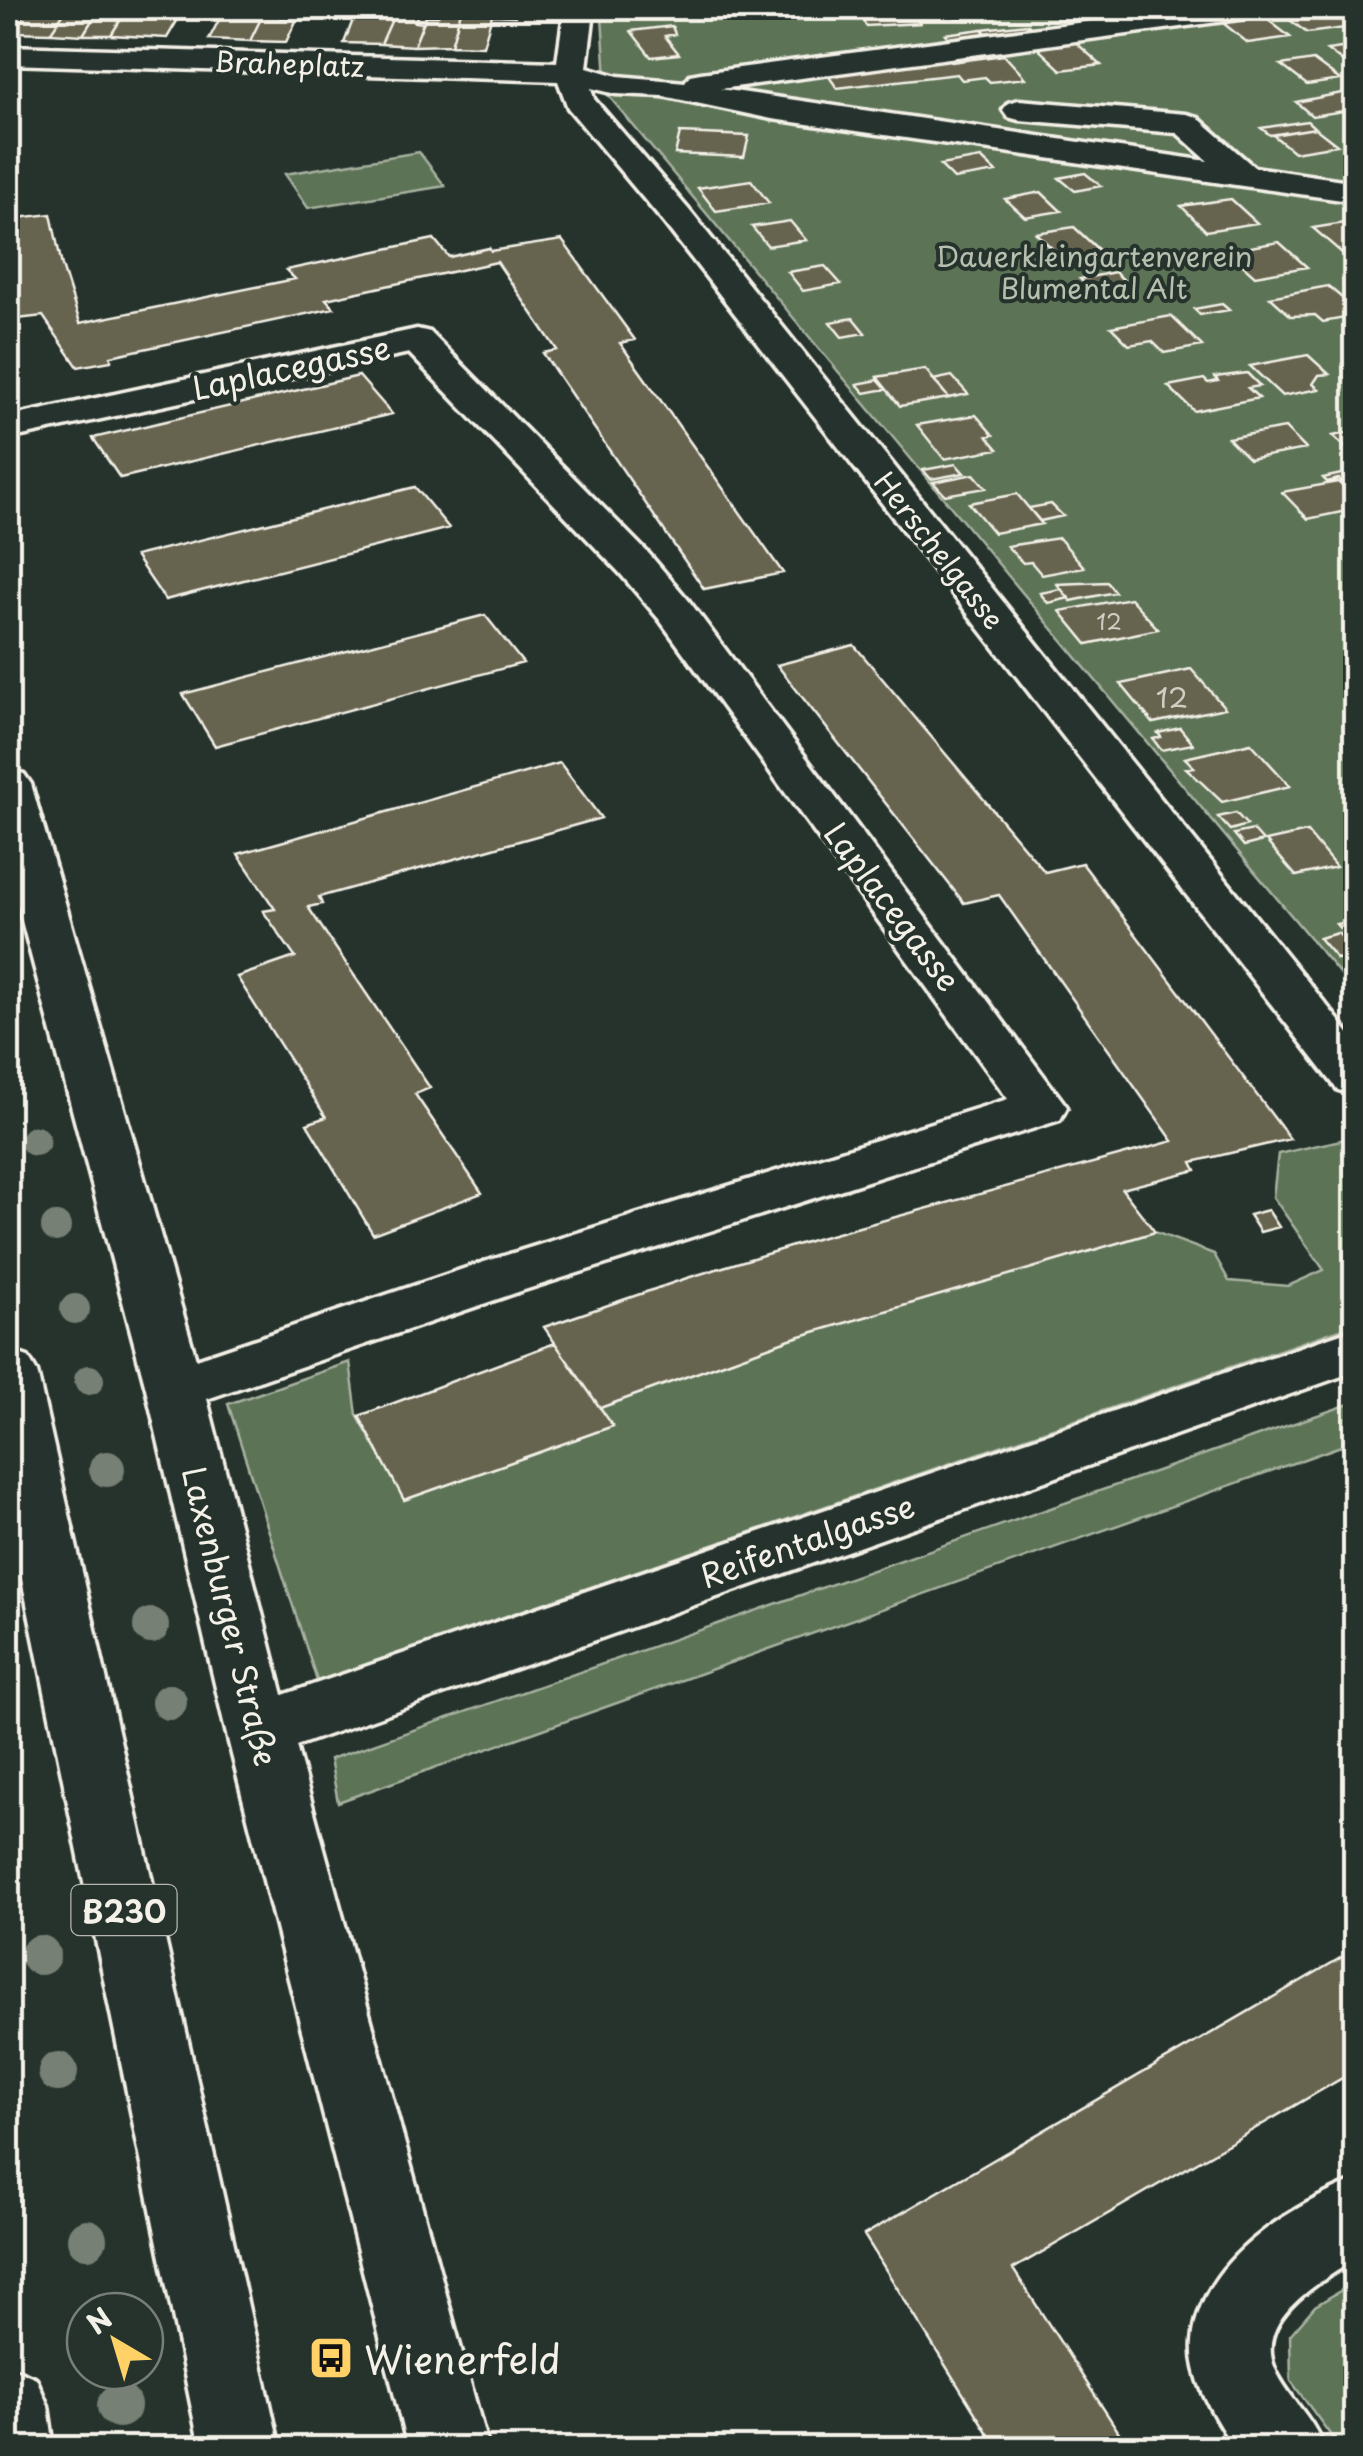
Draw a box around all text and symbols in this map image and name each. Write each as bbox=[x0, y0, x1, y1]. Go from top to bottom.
street label: Braheplatz bbox=[213, 39, 365, 87]
park label: Dauerkleingartenverein Blumental Alt bbox=[936, 234, 1252, 309]
street label: Laplacegasse bbox=[188, 323, 394, 411]
street label: Herschelgasse bbox=[865, 462, 1015, 638]
house number: 12 bbox=[1096, 604, 1122, 637]
house number: 12 bbox=[1156, 675, 1188, 718]
street label: Laplacegasse bbox=[813, 811, 973, 1001]
street label: Laxenburger Straße bbox=[171, 1461, 291, 1771]
street label: Reifentalgasse bbox=[693, 1481, 921, 1599]
road number: B230 bbox=[72, 1885, 176, 1935]
north arrow bbox=[65, 2291, 165, 2391]
text: N bbox=[77, 2296, 121, 2344]
place label: Wienerfeld bbox=[364, 2330, 561, 2387]
bus stop icon: Wienerfeld bbox=[308, 2335, 354, 2381]

